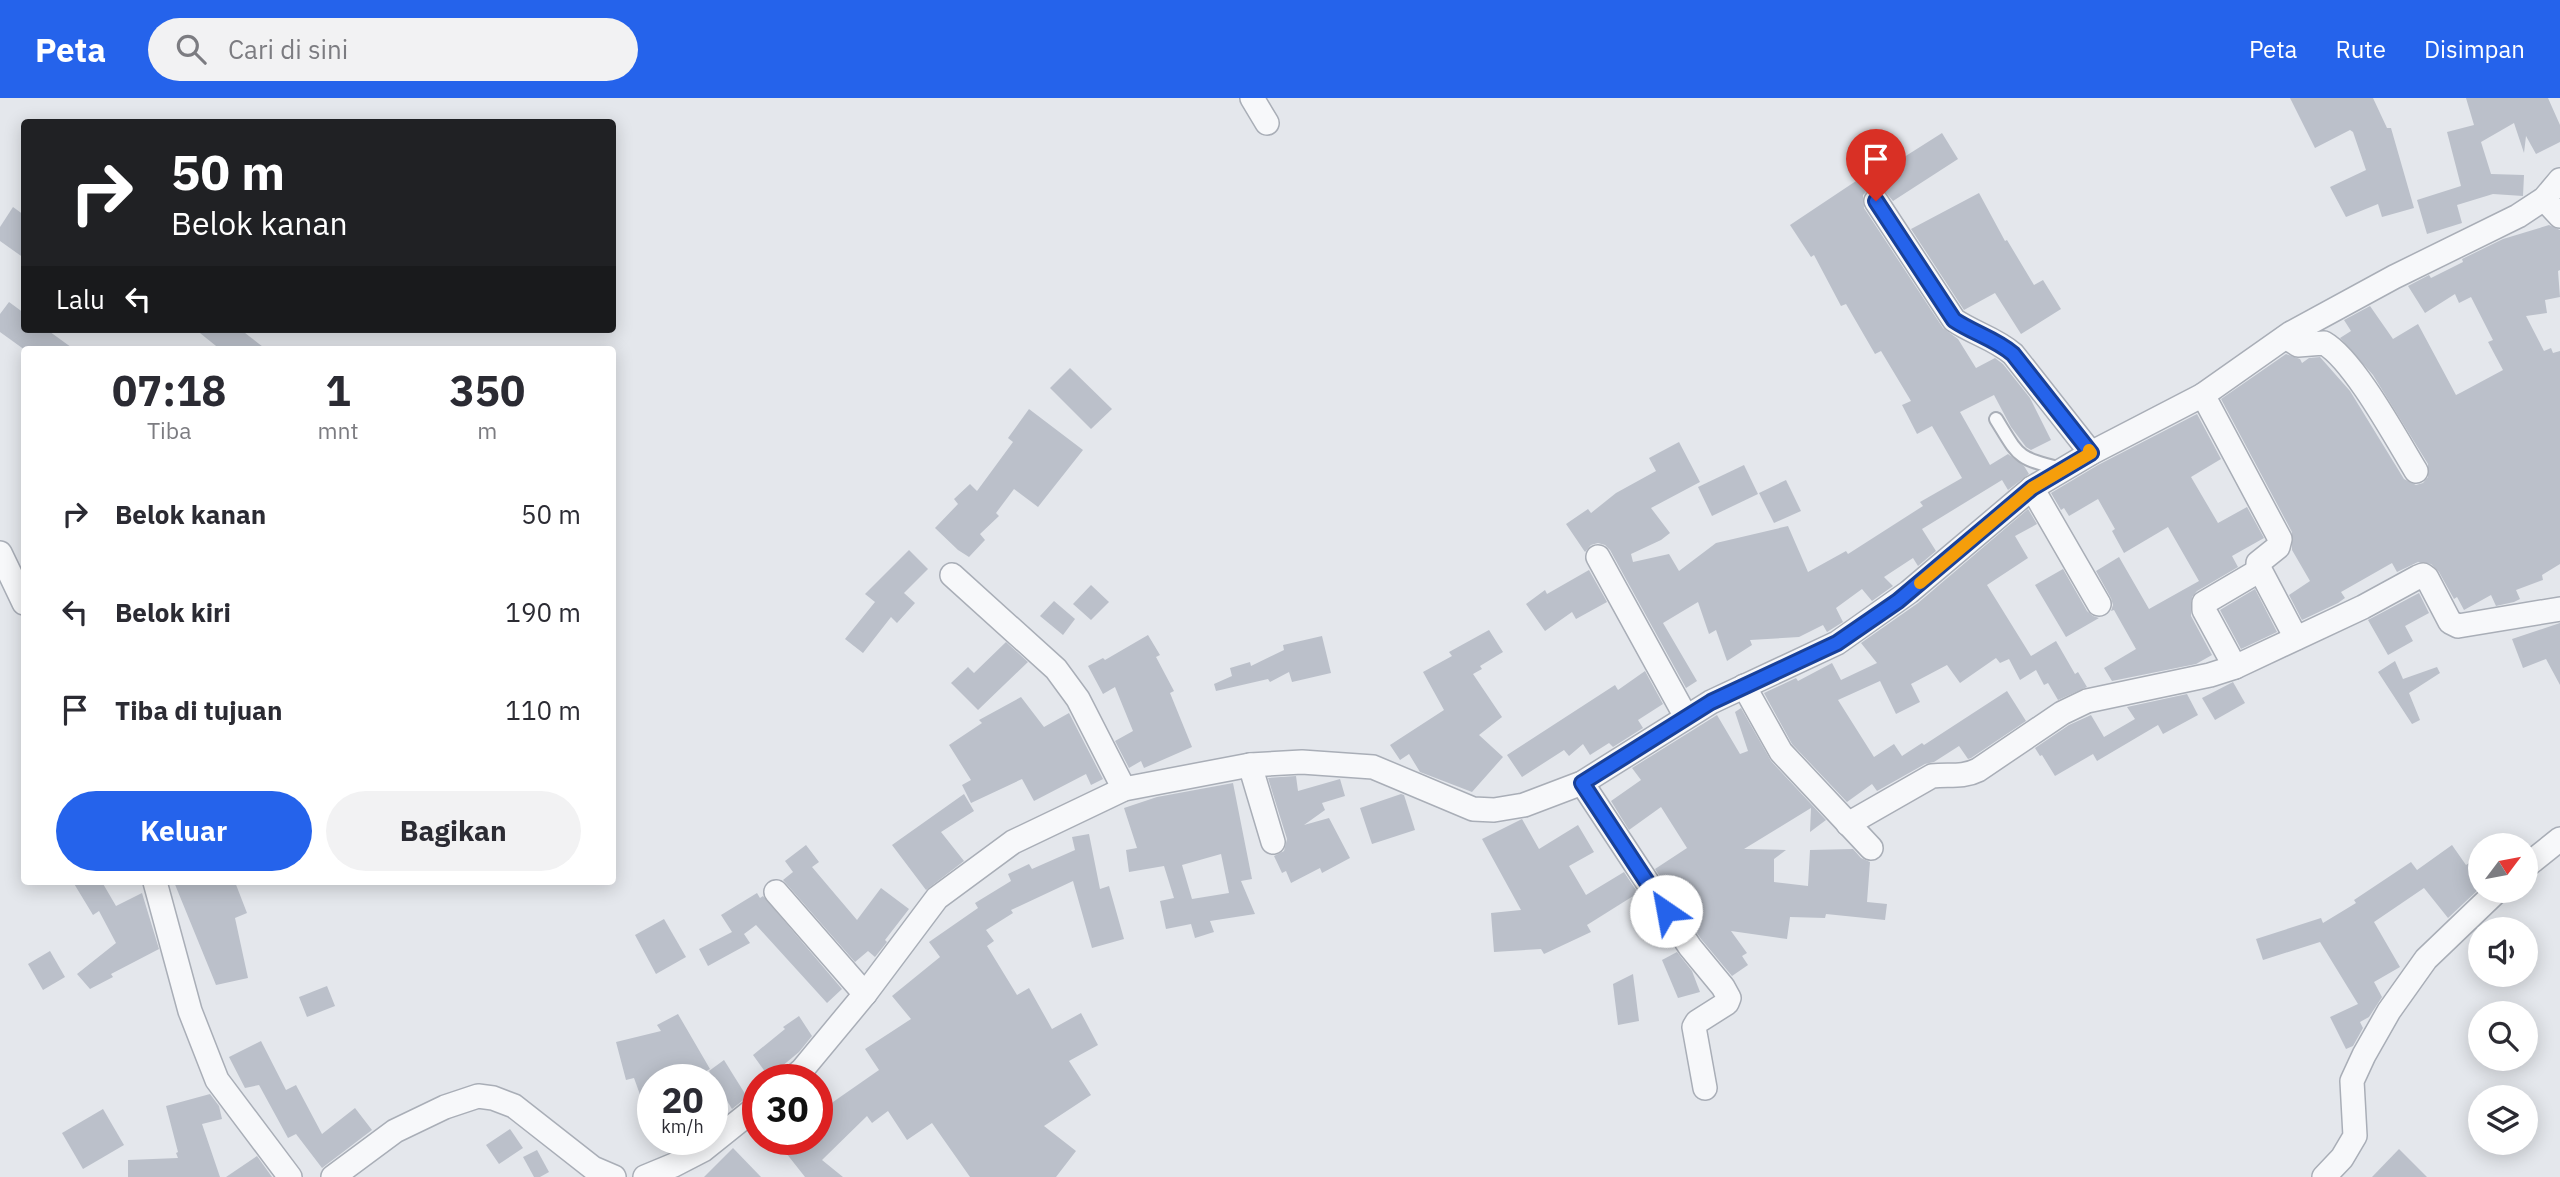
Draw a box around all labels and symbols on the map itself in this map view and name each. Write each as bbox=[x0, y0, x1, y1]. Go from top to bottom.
pin bbox=[1846, 129, 1906, 201]
north arrow bbox=[2468, 833, 2538, 903]
position arrow bbox=[1629, 874, 1703, 948]
speed limit sign: 30 bbox=[742, 1064, 833, 1155]

